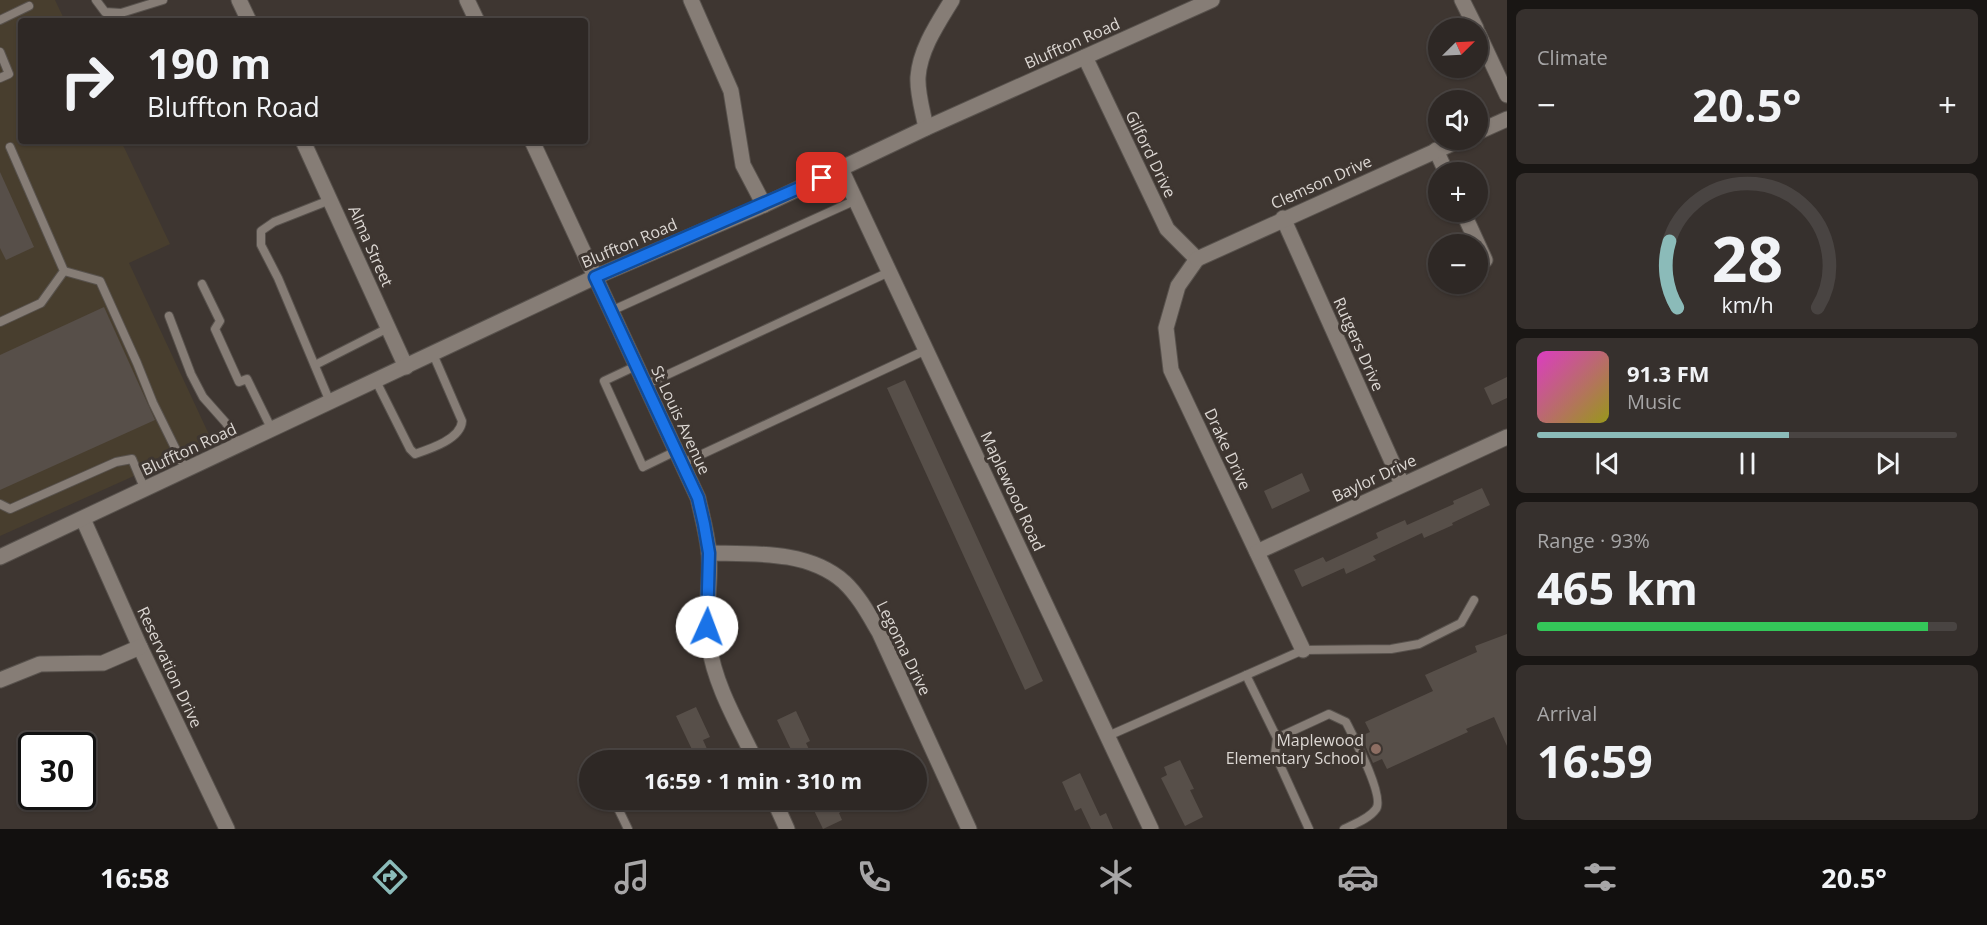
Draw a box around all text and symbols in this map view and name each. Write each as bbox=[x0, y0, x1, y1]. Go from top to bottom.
street label: Bluffton Road bbox=[1021, 12, 1123, 74]
north arrow bbox=[1428, 18, 1488, 78]
map controls bbox=[1428, 18, 1488, 294]
text: 190 m bbox=[147, 34, 271, 91]
icon: right bbox=[48, 42, 126, 120]
text: Climate bbox=[1537, 44, 1608, 71]
text: 20.5° bbox=[1692, 74, 1802, 135]
text: − bbox=[1537, 82, 1556, 127]
text: + bbox=[1938, 82, 1957, 127]
text: Bluffton Road bbox=[147, 88, 320, 125]
button: sound bbox=[1428, 90, 1488, 150]
street label: Gilford Drive bbox=[1120, 107, 1182, 201]
street label: Clemson Drive bbox=[1267, 150, 1375, 214]
pin bbox=[796, 152, 847, 203]
icon: arrive bbox=[805, 161, 838, 194]
button: + bbox=[1428, 162, 1488, 222]
street label: Alma Street bbox=[343, 202, 399, 290]
street label: Bluffton Road bbox=[578, 213, 680, 273]
text: 28 bbox=[1711, 215, 1783, 300]
button: − bbox=[1428, 234, 1488, 294]
text: km/h bbox=[1721, 290, 1773, 319]
street label: Rutgers Drive bbox=[1329, 294, 1390, 394]
text: 91.3 FM bbox=[1627, 358, 1710, 388]
street label: St Louis Avenue bbox=[646, 362, 716, 478]
text: Music bbox=[1627, 388, 1681, 415]
street label: Drake Drive bbox=[1199, 405, 1257, 493]
street label: Bluffton Road bbox=[138, 417, 240, 481]
street label: Maplewood Road bbox=[976, 427, 1050, 555]
icon: previous bbox=[1591, 447, 1624, 480]
icon: pause bbox=[1731, 447, 1764, 480]
icon: next bbox=[1871, 447, 1904, 480]
street label: Baylor Drive bbox=[1328, 449, 1420, 507]
text: Range · 93% bbox=[1537, 527, 1650, 554]
text: 465 km bbox=[1537, 557, 1698, 618]
position arrow bbox=[675, 595, 739, 659]
street label: Legoma Drive bbox=[872, 597, 936, 699]
street label: Reservation Drive bbox=[132, 603, 208, 731]
text: Arrival bbox=[1537, 700, 1597, 727]
place label: Maplewood Elementary School bbox=[1226, 729, 1364, 769]
text: 16:59 bbox=[1537, 730, 1653, 791]
speed limit sign: 30 bbox=[18, 732, 96, 810]
marker: Maplewood Elementary School bbox=[1369, 742, 1383, 756]
text: 16:59 · 1 min · 310 m bbox=[644, 765, 862, 795]
icon: directions bbox=[369, 856, 411, 898]
icon: music bbox=[611, 856, 653, 898]
icon: phone bbox=[853, 856, 895, 898]
icon: climate bbox=[1095, 856, 1137, 898]
icon: car bbox=[1337, 856, 1379, 898]
icon: filters bbox=[1579, 856, 1621, 898]
text: 16:58 bbox=[100, 859, 169, 896]
text: 20.5° bbox=[1821, 859, 1887, 896]

